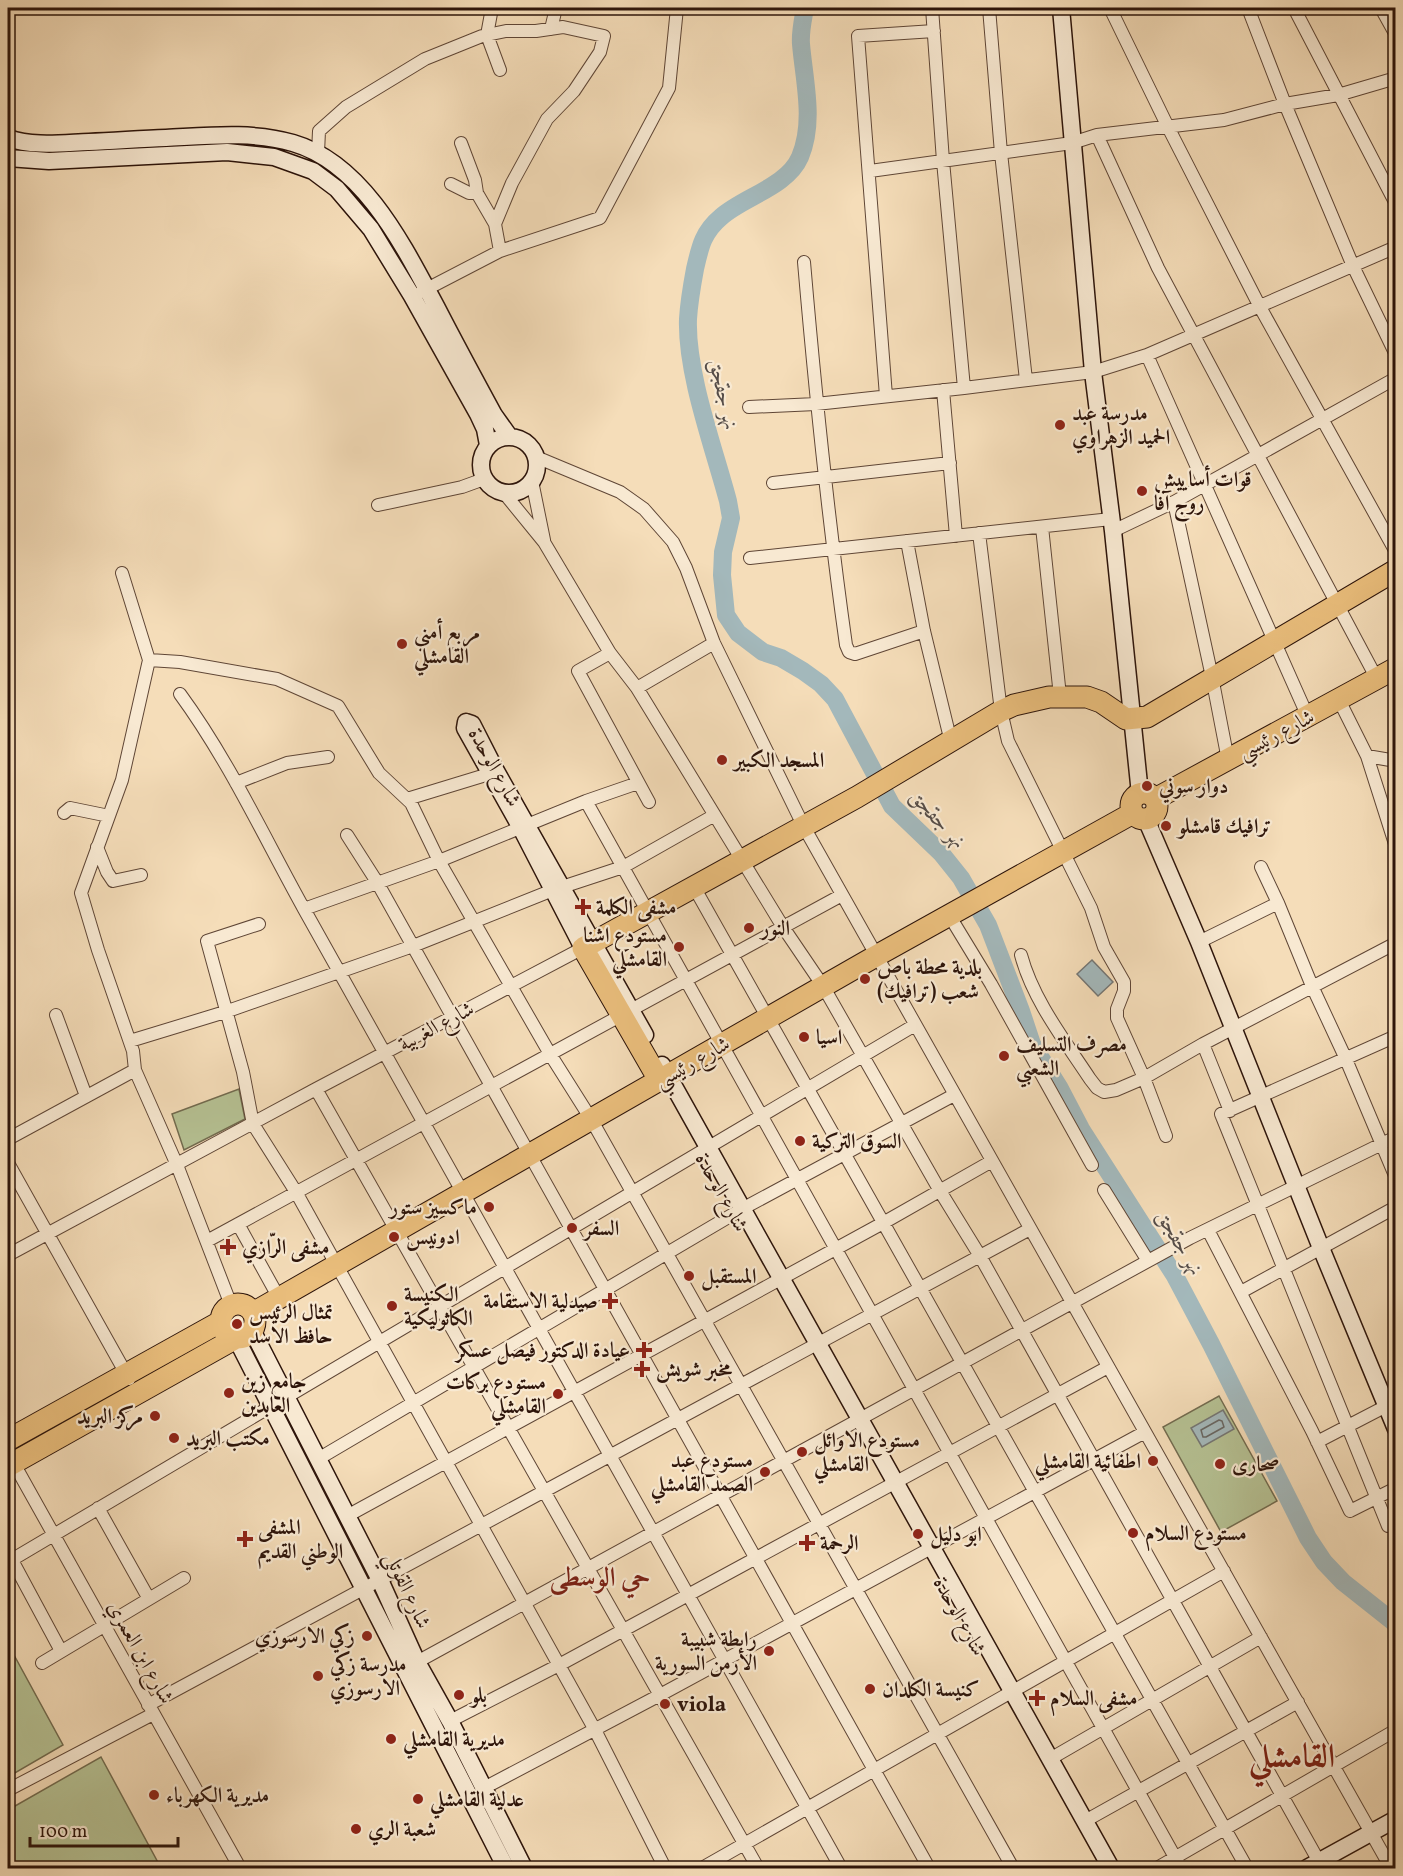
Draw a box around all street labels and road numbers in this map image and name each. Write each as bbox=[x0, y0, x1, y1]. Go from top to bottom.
street label: شارع رئيسي bbox=[1233, 703, 1322, 771]
street label: شارع الوحدة bbox=[458, 723, 527, 814]
street label: شارع الغربية bbox=[394, 995, 481, 1061]
street label: شارع رئيسي bbox=[650, 1030, 738, 1100]
street label: شارع الوحدة bbox=[685, 1148, 754, 1239]
street label: شارع القوتلي bbox=[373, 1547, 437, 1636]
street label: شارع الوحدة bbox=[923, 1572, 992, 1663]
street label: شارع ابن العمري bbox=[98, 1596, 180, 1711]

